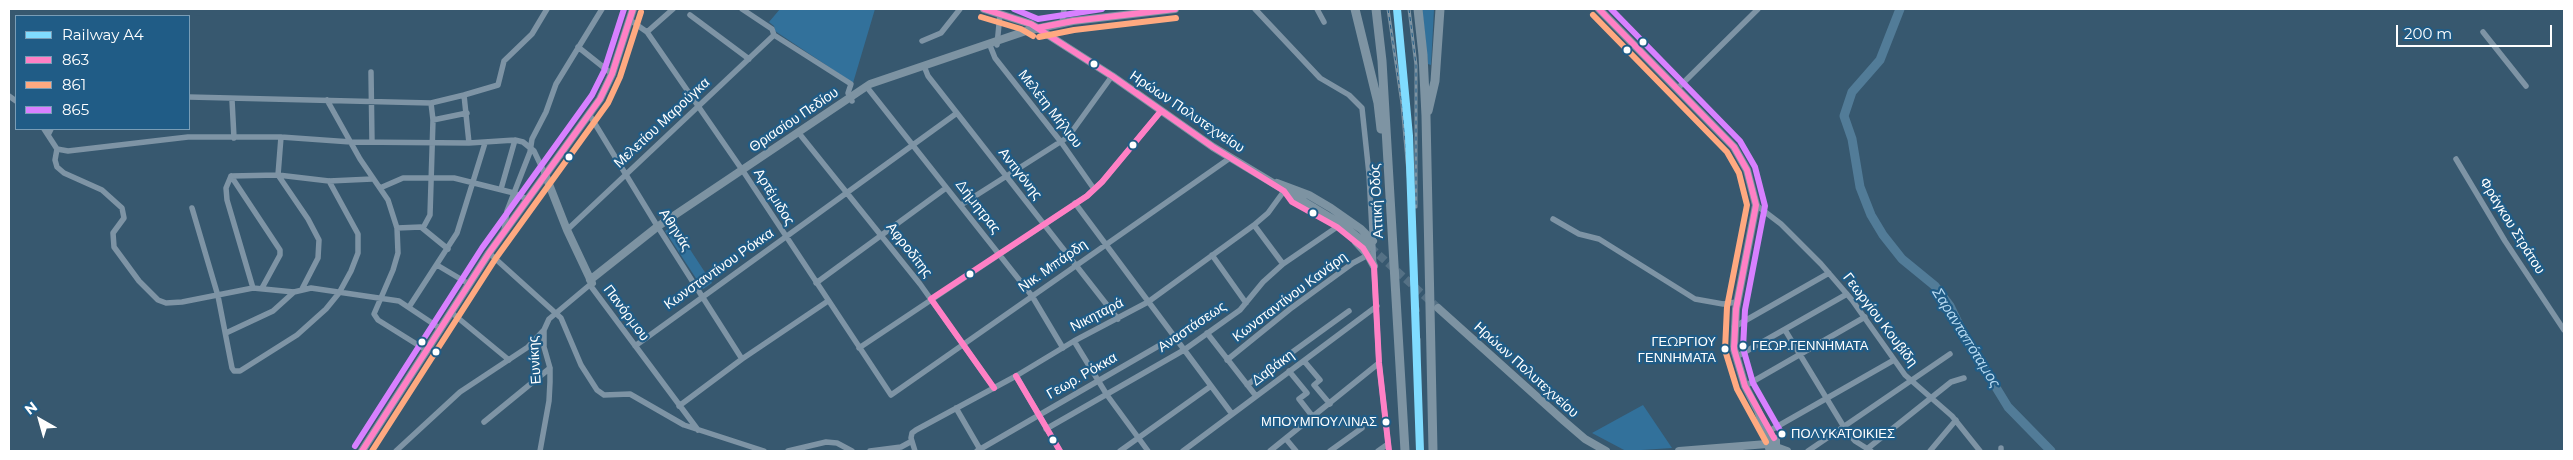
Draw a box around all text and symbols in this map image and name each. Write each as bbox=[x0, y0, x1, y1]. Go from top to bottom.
legend bbox=[15, 15, 190, 130]
scale bar bbox=[2398, 15, 2554, 47]
text: 200 m bbox=[2404, 24, 2452, 43]
text: Railway A4 bbox=[62, 25, 144, 44]
unlabelled marker bbox=[1638, 37, 1648, 47]
unlabelled marker bbox=[1622, 45, 1632, 55]
text: 863 bbox=[62, 50, 89, 69]
unlabelled marker bbox=[1089, 59, 1099, 69]
street label: Μελέτη Μήλιου bbox=[1014, 67, 1086, 151]
street label: Ηρώων Πολυτεχνείου bbox=[1126, 67, 1248, 157]
street label: Μελετίου Μαρούγκα bbox=[611, 74, 713, 172]
text: 861 bbox=[62, 75, 86, 94]
street label: Θριασίου Πεδίου bbox=[746, 84, 842, 156]
text: 865 bbox=[62, 100, 89, 119]
unlabelled marker bbox=[1128, 140, 1138, 150]
street label: Αντιγόνης bbox=[995, 145, 1045, 203]
unlabelled marker bbox=[564, 152, 574, 162]
street label: Αττική Οδός bbox=[1367, 163, 1387, 239]
street label: Αρτέμιδος bbox=[750, 165, 798, 229]
street label: Φράγκου Στράτου bbox=[2476, 175, 2548, 277]
street label: Δήμητρας bbox=[952, 177, 1004, 237]
street label: Αθηνάς bbox=[655, 206, 695, 254]
unlabelled marker bbox=[1308, 208, 1318, 218]
street label: Αφροδίτης bbox=[882, 219, 936, 281]
street label: Κωνσταντίνου Ρόκκα bbox=[661, 225, 777, 313]
street label: Νικ. Μπάρδη bbox=[1015, 236, 1091, 296]
street label: Κωνσταντίνου Κανάρη bbox=[1229, 248, 1351, 346]
unlabelled marker bbox=[965, 269, 975, 279]
street label: Γεωργίου Κουβίδη bbox=[1839, 270, 1921, 370]
street label: Πανόρμου bbox=[599, 282, 653, 344]
water label: Σαρανταπόταμος bbox=[1928, 285, 2004, 391]
street label: Νικηταρά bbox=[1068, 294, 1126, 336]
street label: Αναστάσεως bbox=[1155, 298, 1229, 356]
street label: Ηρώων Πολυτεχνείου bbox=[1470, 319, 1582, 421]
place label: ΓΕΩΡΓΙΟΥ ΓΕΝΝΗΜΑΤΑ bbox=[1638, 334, 1716, 365]
street label: Ευνίκης bbox=[525, 335, 545, 385]
unlabelled marker bbox=[417, 337, 427, 347]
place label: ΓΕΩΡ.ΓΕΝΝΗΜΑΤΑ bbox=[1752, 338, 1868, 354]
marker: ΓΕΩΡ.ΓΕΝΝΗΜΑΤΑ bbox=[1738, 341, 1748, 351]
marker: ΓΕΩΡΓΙΟΥ ΓΕΝΝΗΜΑΤΑ bbox=[1720, 344, 1730, 354]
unlabelled marker bbox=[431, 347, 441, 357]
street label: Δαβάκη bbox=[1248, 347, 1298, 389]
street label: Γεωρ. Ρόκκα bbox=[1044, 349, 1120, 403]
north arrow bbox=[15, 395, 65, 445]
text: N bbox=[21, 398, 41, 419]
place label: ΜΠΟΥΜΠΟΥΛΙΝΑΣ bbox=[1261, 414, 1377, 430]
marker: ΜΠΟΥΜΠΟΥΛΙΝΑΣ bbox=[1381, 417, 1391, 427]
place label: ΠΟΛΥΚΑΤΟΙΚΙΕΣ bbox=[1791, 426, 1895, 442]
marker: ΠΟΛΥΚΑΤΟΙΚΙΕΣ bbox=[1777, 429, 1787, 439]
unlabelled marker bbox=[1048, 435, 1058, 445]

